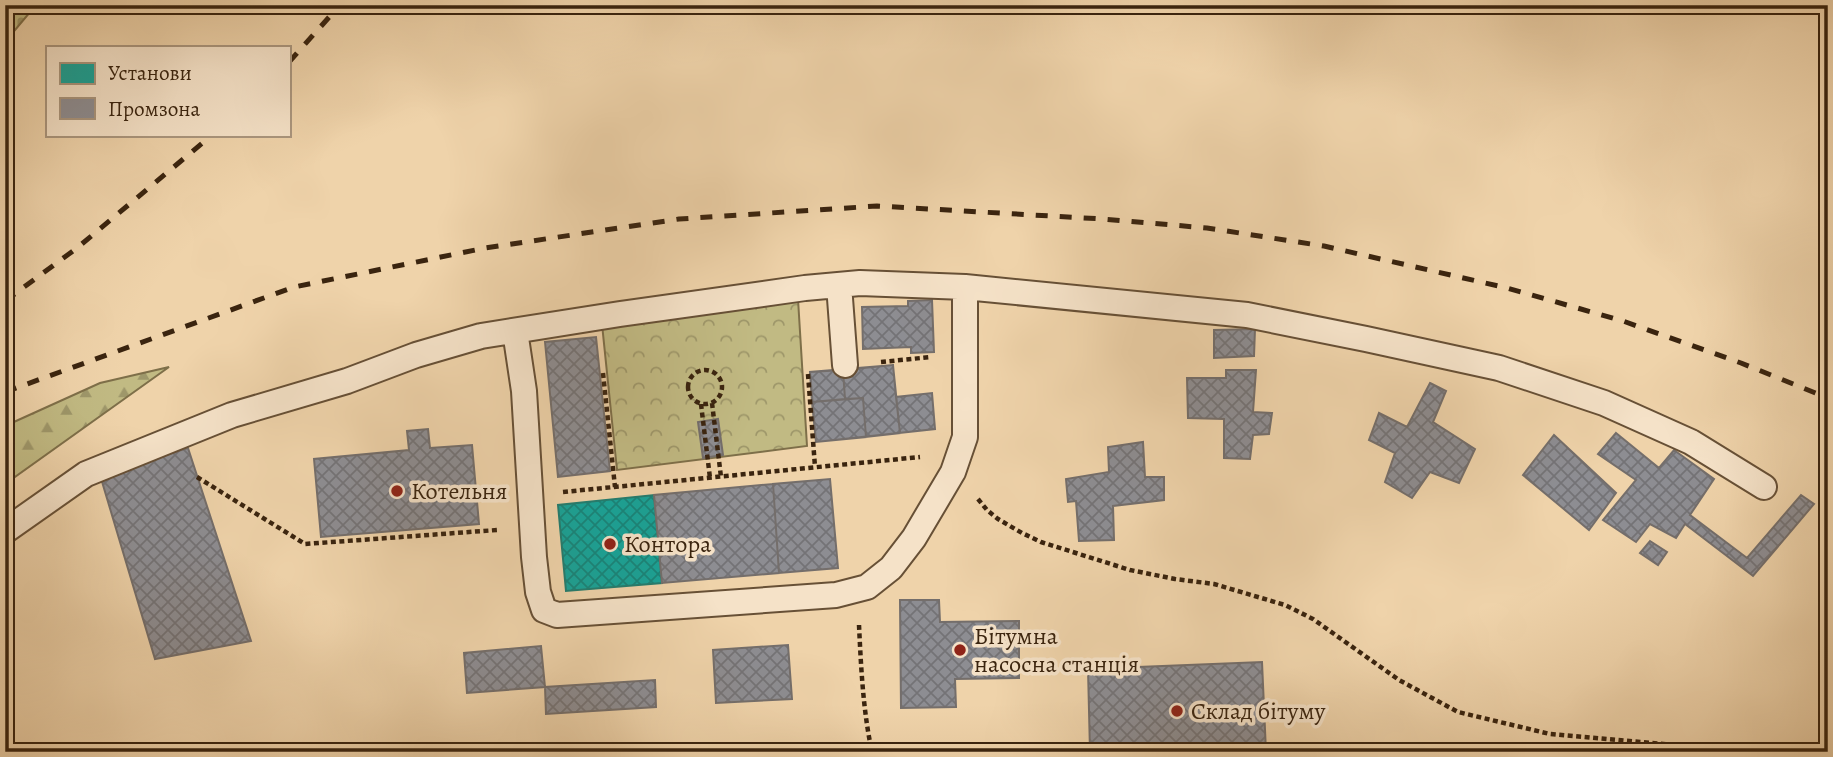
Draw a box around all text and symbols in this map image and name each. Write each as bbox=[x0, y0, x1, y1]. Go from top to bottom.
legend bbox=[46, 46, 290, 136]
text: Установи bbox=[108, 59, 192, 87]
text: Промзона bbox=[108, 95, 201, 123]
place label: Котельня bbox=[411, 475, 507, 507]
marker: Котельня bbox=[389, 483, 405, 499]
place label: Контора bbox=[624, 528, 711, 560]
marker: Контора bbox=[602, 536, 618, 552]
place label: Бітумна насосна станція bbox=[974, 620, 1139, 680]
marker: Бітумна насосна станція bbox=[952, 642, 968, 658]
place label: Склад бітуму bbox=[1191, 695, 1326, 727]
marker: Склад бітуму bbox=[1169, 703, 1185, 719]

